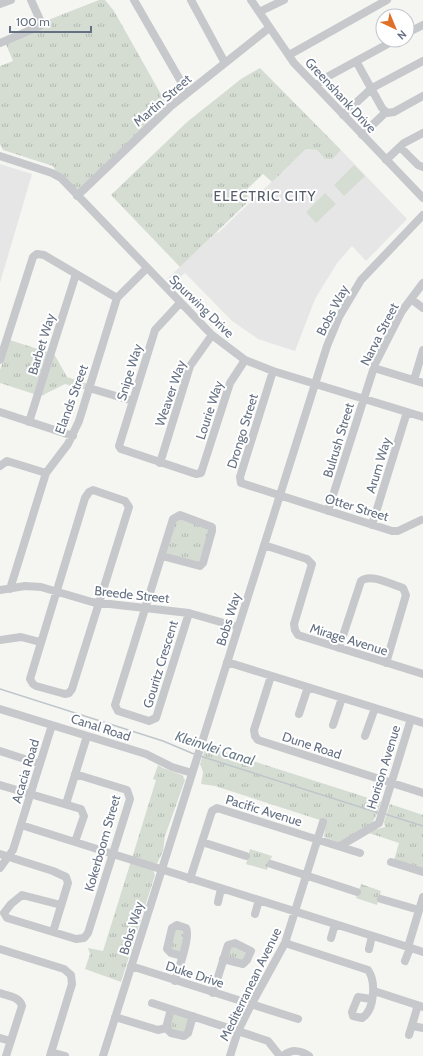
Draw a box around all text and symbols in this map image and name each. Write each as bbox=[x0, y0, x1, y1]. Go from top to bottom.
scale bar bbox=[10, 8, 91, 34]
north arrow bbox=[375, 8, 415, 48]
text: 100 m bbox=[16, 14, 50, 29]
text: N bbox=[394, 27, 410, 43]
street label: Greenshank Drive bbox=[302, 54, 380, 136]
street label: Martin Street bbox=[130, 70, 195, 130]
district label: ELECTRIC CITY bbox=[214, 187, 316, 205]
street label: Spurwing Drive bbox=[166, 271, 238, 341]
street label: Bobs Way bbox=[312, 282, 352, 338]
street label: Narva Street bbox=[356, 299, 402, 368]
street label: Barbet Way bbox=[24, 311, 58, 377]
street label: Snipe Way bbox=[113, 341, 145, 402]
street label: Weaver Way bbox=[151, 357, 189, 428]
street label: Elands Street bbox=[51, 362, 91, 436]
street label: Lourie Way bbox=[192, 378, 226, 442]
street label: Drongo Street bbox=[223, 391, 261, 470]
street label: Bulrush Street bbox=[319, 400, 357, 479]
street label: Arum Way bbox=[362, 435, 394, 495]
street label: Otter Street bbox=[323, 490, 391, 524]
street label: Breede Street bbox=[94, 582, 171, 606]
street label: Bobs Way bbox=[212, 590, 244, 648]
street label: Gouritz Crescent bbox=[139, 618, 181, 710]
street label: Mirage Avenue bbox=[308, 620, 390, 659]
street label: Canal Road bbox=[69, 710, 133, 744]
street label: Horison Avenue bbox=[363, 723, 403, 811]
water label: Kleinvlei Canal bbox=[173, 727, 258, 770]
street label: Dune Road bbox=[280, 728, 344, 762]
street label: Acacia Road bbox=[8, 737, 42, 805]
street label: Pacific Avenue bbox=[224, 791, 305, 829]
street label: Kokerboom Street bbox=[81, 792, 124, 893]
street label: Bobs Way bbox=[115, 899, 147, 957]
street label: Mediterranean Avenue bbox=[216, 924, 285, 1043]
street label: Duke Drive bbox=[164, 957, 227, 991]

